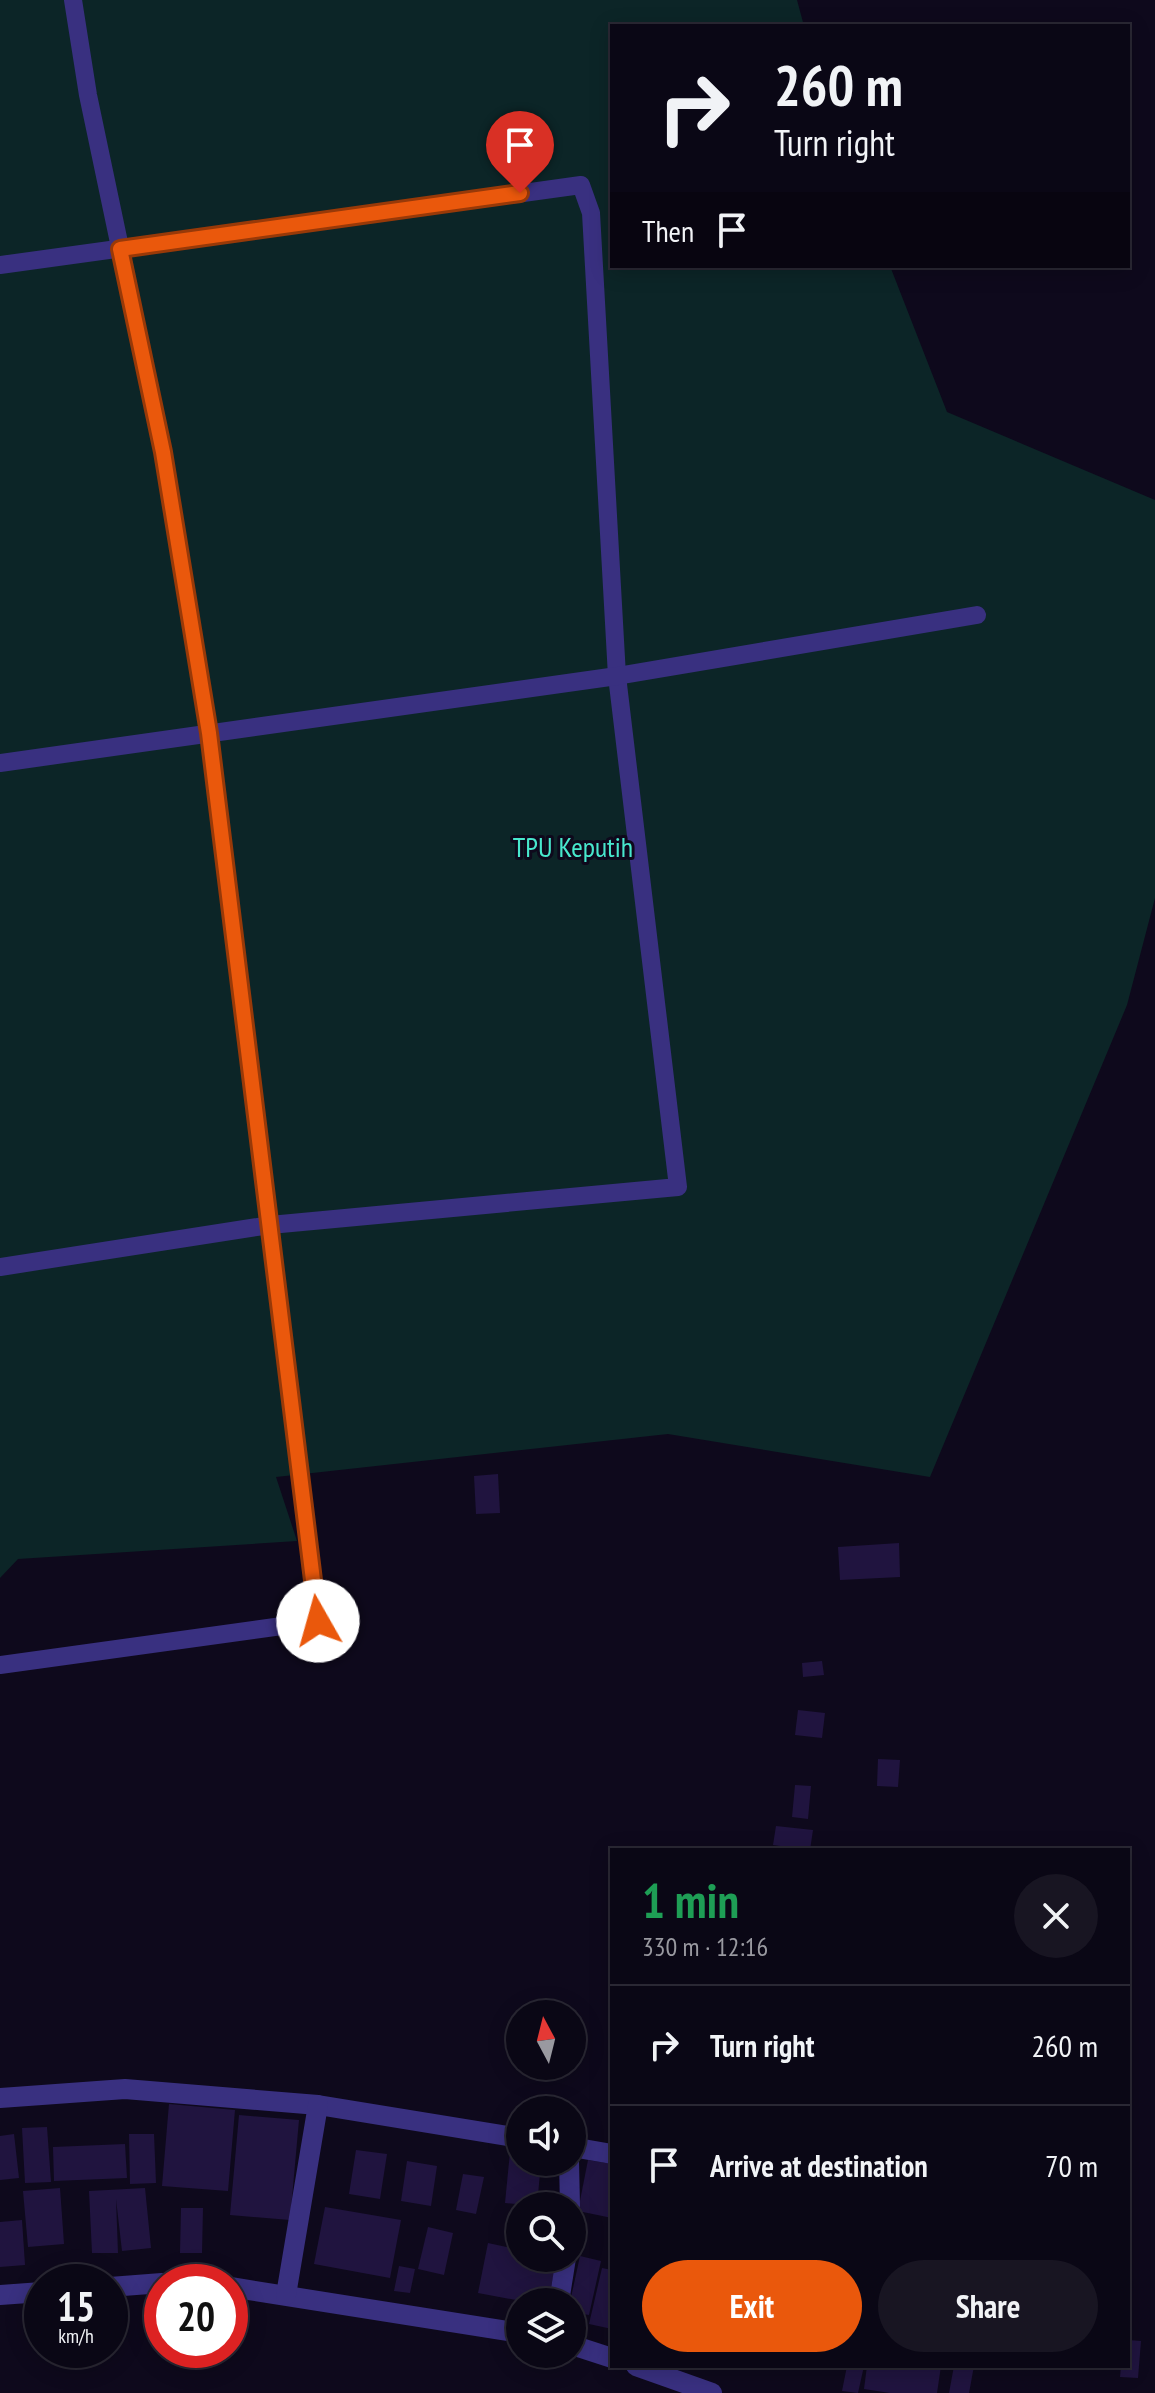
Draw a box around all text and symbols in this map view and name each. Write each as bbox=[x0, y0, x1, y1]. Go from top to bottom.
text: 260 m bbox=[774, 49, 903, 121]
icon: right bbox=[642, 56, 746, 160]
pin bbox=[486, 111, 554, 193]
text: Turn right bbox=[774, 119, 895, 166]
icon: arrive bbox=[498, 123, 542, 167]
icon: arrive bbox=[710, 208, 754, 252]
text: Then bbox=[642, 211, 694, 250]
park label: TPU Keputih bbox=[513, 828, 633, 865]
position arrow bbox=[276, 1579, 360, 1663]
text: 1 min bbox=[642, 1869, 739, 1931]
button: close bbox=[1014, 1874, 1098, 1958]
text: 330 m · 12:16 bbox=[642, 1930, 768, 1963]
north arrow bbox=[506, 2000, 586, 2080]
map controls bbox=[506, 2000, 586, 2368]
icon: right bbox=[642, 2023, 686, 2067]
text: Turn right bbox=[710, 2026, 814, 2065]
text: 260 m bbox=[1032, 2026, 1098, 2065]
button: sound bbox=[506, 2096, 586, 2176]
icon: arrive bbox=[642, 2143, 686, 2187]
text: Arrive at destination bbox=[710, 2146, 928, 2185]
text: 70 m bbox=[1045, 2146, 1098, 2185]
button: search bbox=[506, 2192, 586, 2272]
button: Exit bbox=[642, 2260, 862, 2352]
button: Share bbox=[878, 2260, 1098, 2352]
speed limit sign: 20 bbox=[144, 2264, 248, 2368]
text: 15 bbox=[57, 2280, 95, 2332]
button: layers bbox=[506, 2288, 586, 2368]
text: km/h bbox=[58, 2323, 94, 2349]

